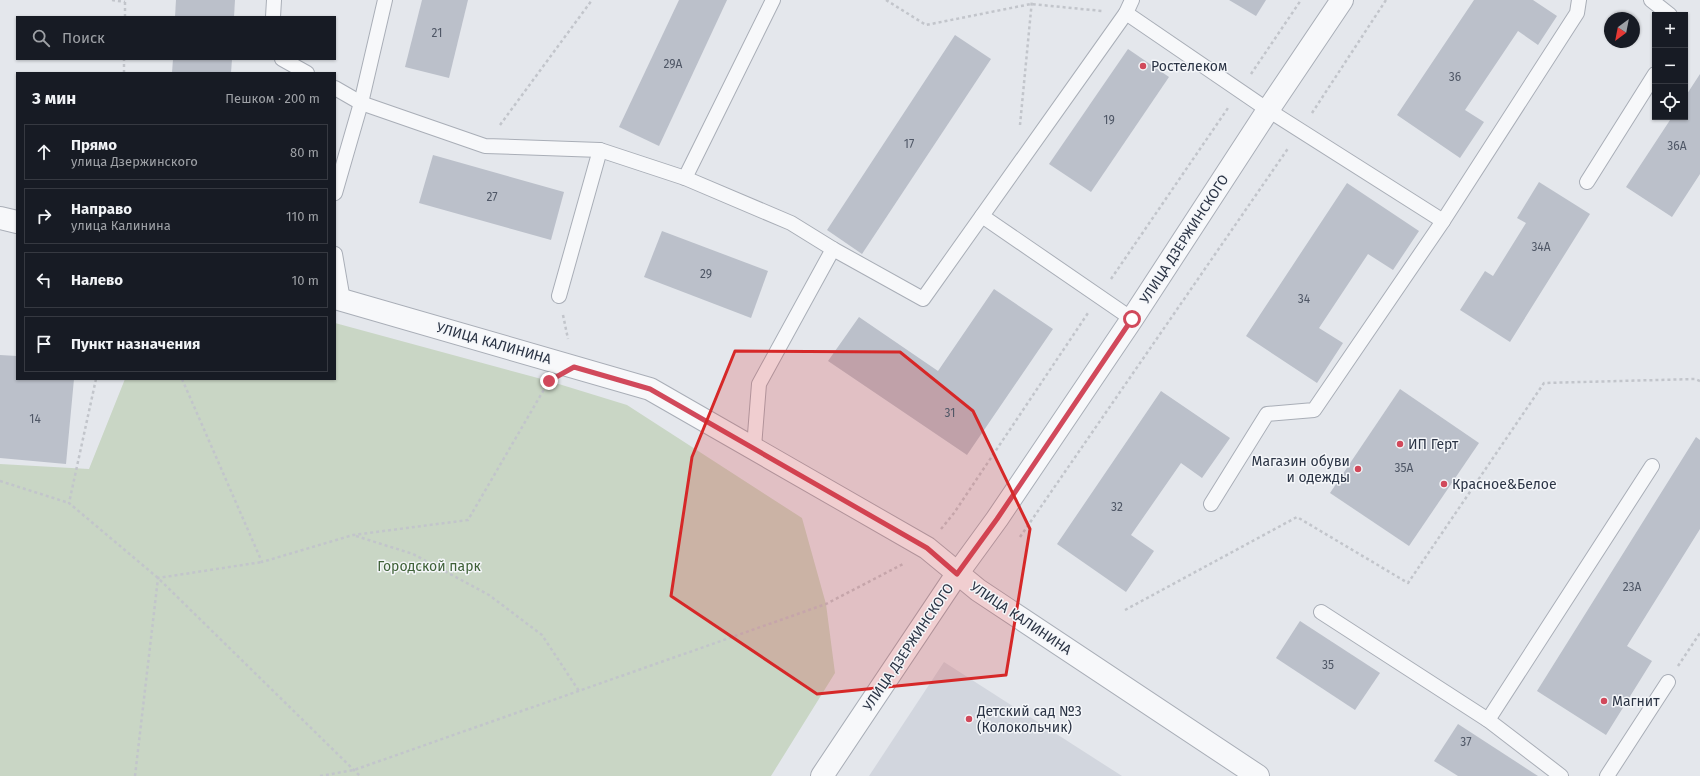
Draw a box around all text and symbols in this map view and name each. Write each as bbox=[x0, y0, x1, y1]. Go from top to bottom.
north arrow bbox=[1604, 12, 1640, 48]
map controls bbox=[1652, 12, 1688, 120]
button: + bbox=[1652, 12, 1688, 48]
search box bbox=[16, 16, 336, 60]
house number: 21 bbox=[432, 26, 442, 40]
icon: search bbox=[30, 27, 52, 49]
text: Поиск bbox=[62, 29, 105, 47]
button: − bbox=[1652, 48, 1688, 84]
house number: 29А bbox=[664, 57, 683, 71]
place label: Ростелеком bbox=[1151, 58, 1227, 75]
marker: Ростелеком bbox=[1138, 61, 1148, 71]
house number: 36 bbox=[1449, 70, 1461, 84]
button: locate bbox=[1652, 84, 1688, 120]
text: 3 мин bbox=[32, 88, 76, 109]
text: Пешком · 200 m bbox=[225, 91, 320, 106]
house number: 19 bbox=[1103, 113, 1115, 127]
text: Прямо bbox=[71, 136, 117, 154]
house number: 17 bbox=[904, 137, 914, 151]
house number: 36А bbox=[1667, 139, 1687, 153]
icon: ahead bbox=[33, 141, 55, 163]
text: 80 m bbox=[290, 145, 319, 160]
text: улица Дзержинского bbox=[71, 154, 198, 169]
street label: УЛИЦА ДЗЕРЖИНСКОГО bbox=[1136, 172, 1232, 307]
house number: 27 bbox=[486, 190, 498, 204]
text: Направо bbox=[71, 200, 132, 218]
icon: right bbox=[33, 205, 55, 227]
text: 110 m bbox=[286, 209, 319, 224]
text: улица Калинина bbox=[71, 218, 171, 233]
house number: 34А bbox=[1531, 240, 1551, 254]
house number: 29 bbox=[700, 267, 712, 281]
icon: left bbox=[33, 269, 55, 291]
text: Налево bbox=[71, 271, 123, 289]
text: 10 m bbox=[292, 273, 319, 288]
house number: 34 bbox=[1298, 292, 1311, 306]
route start bbox=[1123, 310, 1141, 328]
street label: УЛИЦА КАЛИНИНА bbox=[434, 319, 553, 368]
icon: arrive bbox=[33, 333, 55, 355]
text: Пункт назначения bbox=[71, 335, 200, 353]
route end bbox=[540, 372, 558, 390]
house number: 31 bbox=[945, 406, 955, 420]
house number: 14 bbox=[29, 412, 41, 426]
place label: ИП Герт bbox=[1408, 436, 1459, 453]
marker: ИП Герт bbox=[1395, 439, 1405, 449]
place label: Магазин обуви и одежды bbox=[1252, 453, 1350, 486]
house number: 35А bbox=[1395, 461, 1414, 475]
marker: Магазин обуви и одежды bbox=[1353, 464, 1363, 474]
place label: Красное&Белое bbox=[1452, 476, 1557, 493]
marker: Красное&Белое bbox=[1439, 479, 1449, 489]
house number: 32 bbox=[1111, 500, 1123, 514]
park label: Городской парк bbox=[377, 558, 482, 575]
street label: УЛИЦА КАЛИНИНА bbox=[967, 578, 1075, 659]
street label: УЛИЦА ДЗЕРЖИНСКОГО bbox=[859, 580, 957, 714]
house number: 23А bbox=[1623, 580, 1641, 594]
house number: 35 bbox=[1322, 658, 1334, 672]
place label: Магнит bbox=[1612, 693, 1660, 710]
marker: Магнит bbox=[1599, 696, 1609, 706]
place label: Детский сад №3 (Колокольчик) bbox=[976, 703, 1082, 736]
marker: Детский сад №3 (Колокольчик) bbox=[964, 714, 974, 724]
house number: 37 bbox=[1460, 735, 1472, 749]

